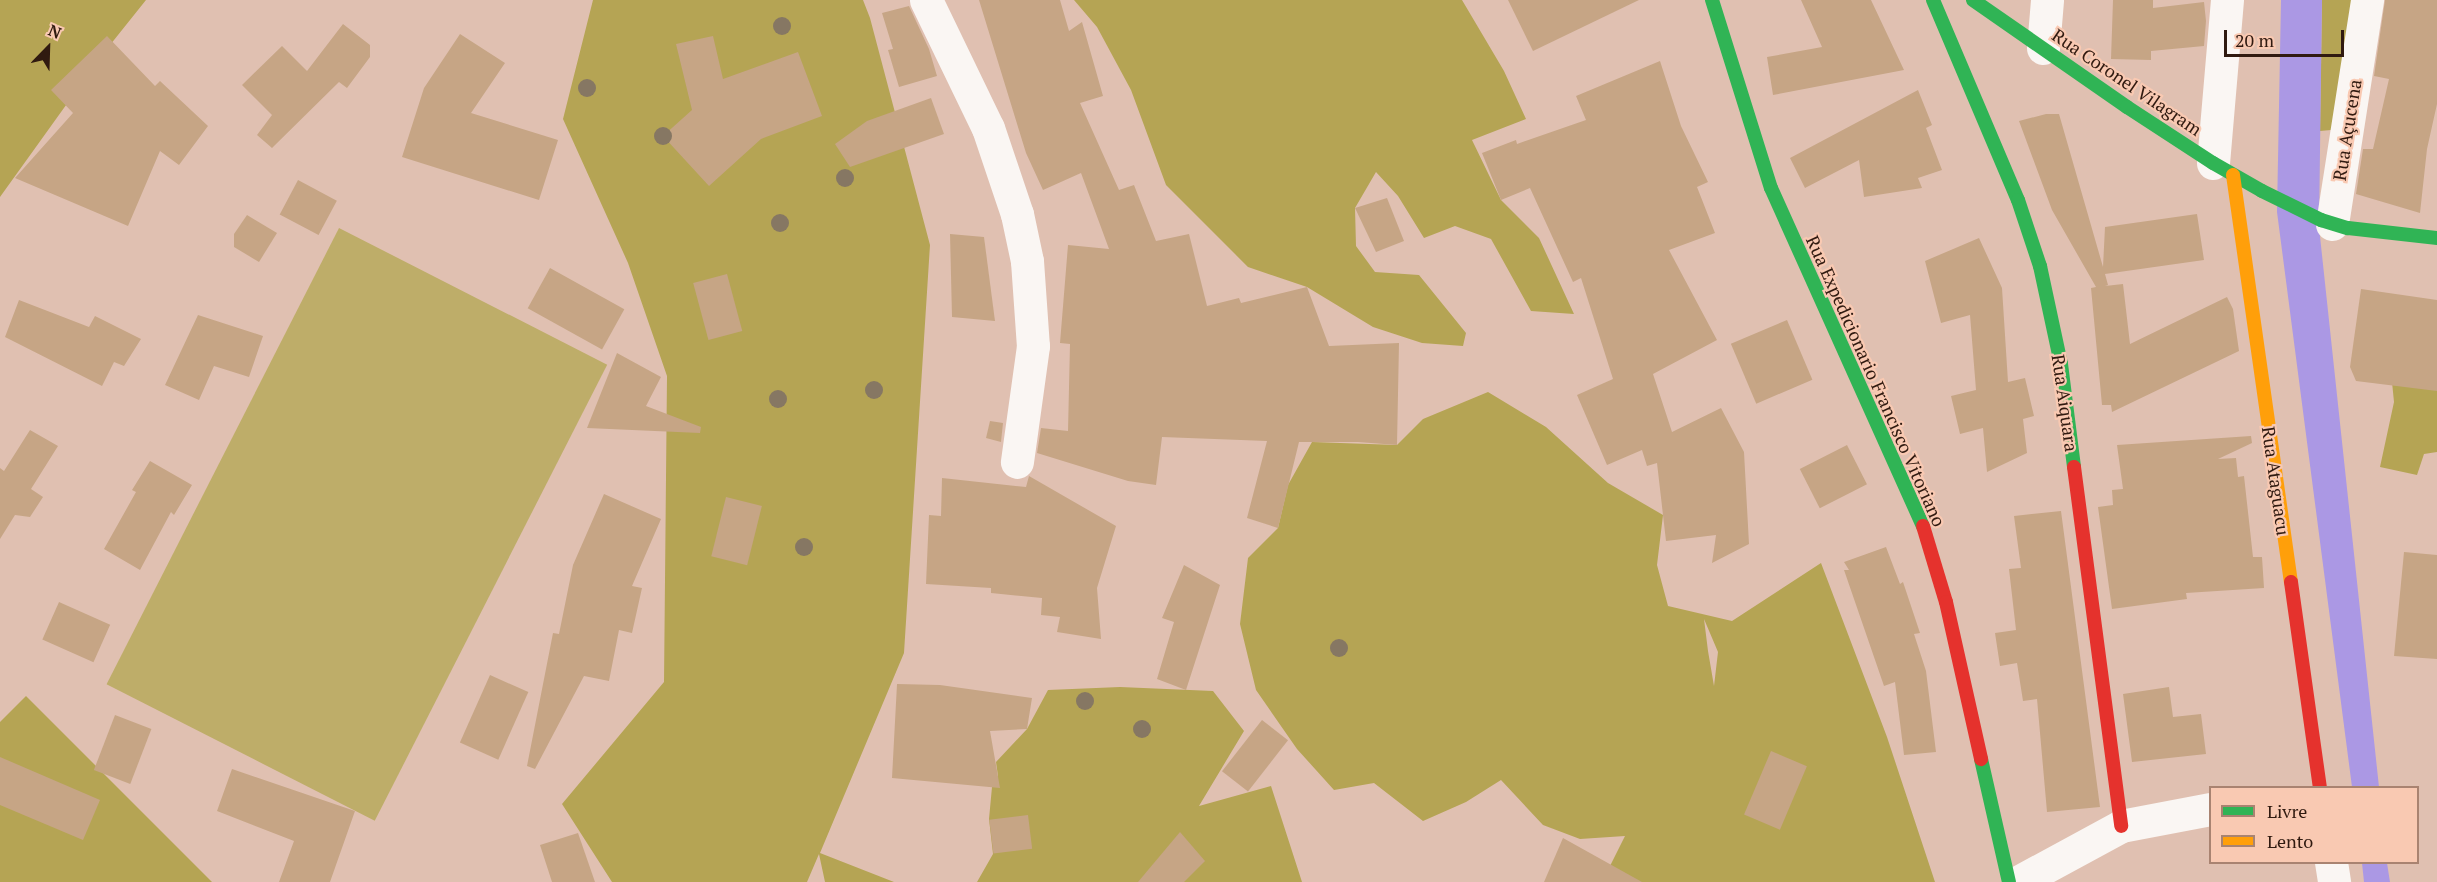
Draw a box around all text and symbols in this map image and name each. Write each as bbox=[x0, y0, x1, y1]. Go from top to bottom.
north arrow bbox=[18, 18, 78, 78]
scale bar bbox=[2227, 18, 2347, 56]
text: N bbox=[45, 19, 65, 44]
street label: Rua Coronel Vilagram bbox=[2048, 24, 2206, 140]
text: 20 m bbox=[2235, 28, 2274, 52]
street label: Rua Açucena bbox=[2328, 78, 2366, 182]
street label: Rua Expedicionario Francisco Vitoriano bbox=[1802, 232, 1950, 530]
street label: Rua Aiquara bbox=[2047, 353, 2083, 453]
street label: Rua Ataguacu bbox=[2258, 425, 2294, 537]
legend bbox=[2209, 786, 2419, 864]
text: Livre bbox=[2267, 799, 2307, 823]
text: Lento bbox=[2267, 829, 2313, 853]

